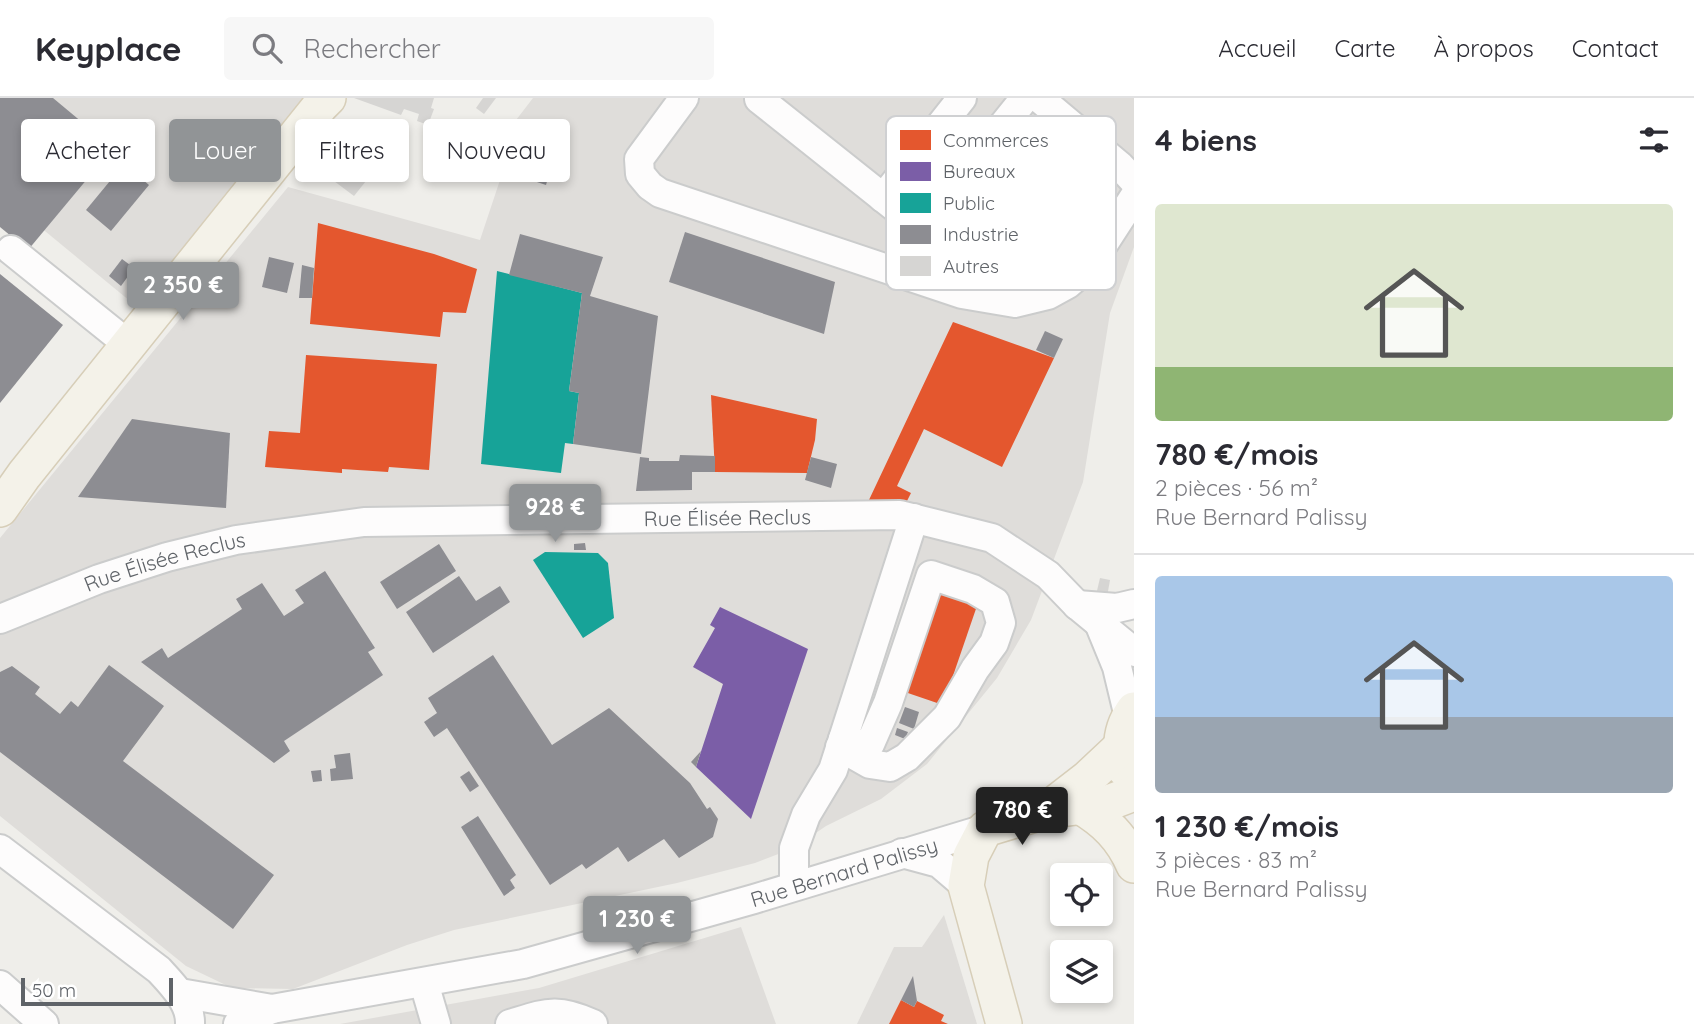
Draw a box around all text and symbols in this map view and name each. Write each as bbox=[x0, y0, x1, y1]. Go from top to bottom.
search box bbox=[224, 17, 714, 80]
text: Keyplace bbox=[35, 28, 182, 69]
icon: search bbox=[248, 29, 286, 67]
text: Rechercher bbox=[304, 32, 441, 65]
text: Accueil bbox=[1218, 33, 1297, 63]
text: Carte bbox=[1335, 33, 1396, 63]
text: À propos bbox=[1434, 33, 1534, 63]
text: Contact bbox=[1572, 33, 1659, 63]
legend bbox=[886, 116, 1116, 290]
chip: Acheter bbox=[21, 119, 155, 182]
chip: Louer bbox=[169, 119, 281, 182]
chip: Filtres bbox=[295, 119, 409, 182]
chip: Nouveau bbox=[423, 119, 570, 182]
text: 4 biens bbox=[1155, 121, 1257, 159]
icon: filters bbox=[1635, 121, 1673, 159]
text: Commerces bbox=[943, 128, 1049, 152]
text: Bureaux bbox=[943, 159, 1015, 183]
text: Public bbox=[943, 191, 995, 215]
text: Industrie bbox=[943, 222, 1019, 246]
icon: home bbox=[1351, 250, 1477, 376]
text: Autres bbox=[943, 254, 999, 278]
pin: 2 350 € bbox=[118, 262, 248, 322]
text: 2 350 € bbox=[143, 270, 223, 299]
text: 780 €/mois bbox=[1155, 435, 1319, 473]
text: 2 pièces · 56 m² bbox=[1155, 473, 1318, 502]
pin: 928 € bbox=[506, 484, 604, 544]
text: 928 € bbox=[525, 492, 585, 521]
text: Rue Bernard Palissy bbox=[1155, 502, 1368, 531]
street label: Rue Élisée Reclus bbox=[644, 503, 811, 531]
street label: Rue Élisée Reclus bbox=[80, 526, 247, 597]
icon: home bbox=[1351, 622, 1477, 748]
pin: 780 € bbox=[973, 788, 1071, 847]
text: 780 € bbox=[992, 795, 1052, 824]
text: 1 230 €/mois bbox=[1155, 807, 1339, 845]
street label: Rue Bernard Palissy bbox=[747, 831, 941, 912]
text: 3 pièces · 83 m² bbox=[1155, 845, 1317, 874]
map controls bbox=[1050, 863, 1113, 1003]
button: locate bbox=[1050, 863, 1113, 926]
text: Rue Bernard Palissy bbox=[1155, 874, 1368, 903]
pin: 1 230 € bbox=[572, 896, 702, 956]
text: 1 230 € bbox=[599, 904, 675, 933]
button: layers bbox=[1050, 940, 1113, 1003]
scale bar bbox=[21, 975, 173, 1007]
text: 50 m bbox=[32, 978, 76, 1002]

